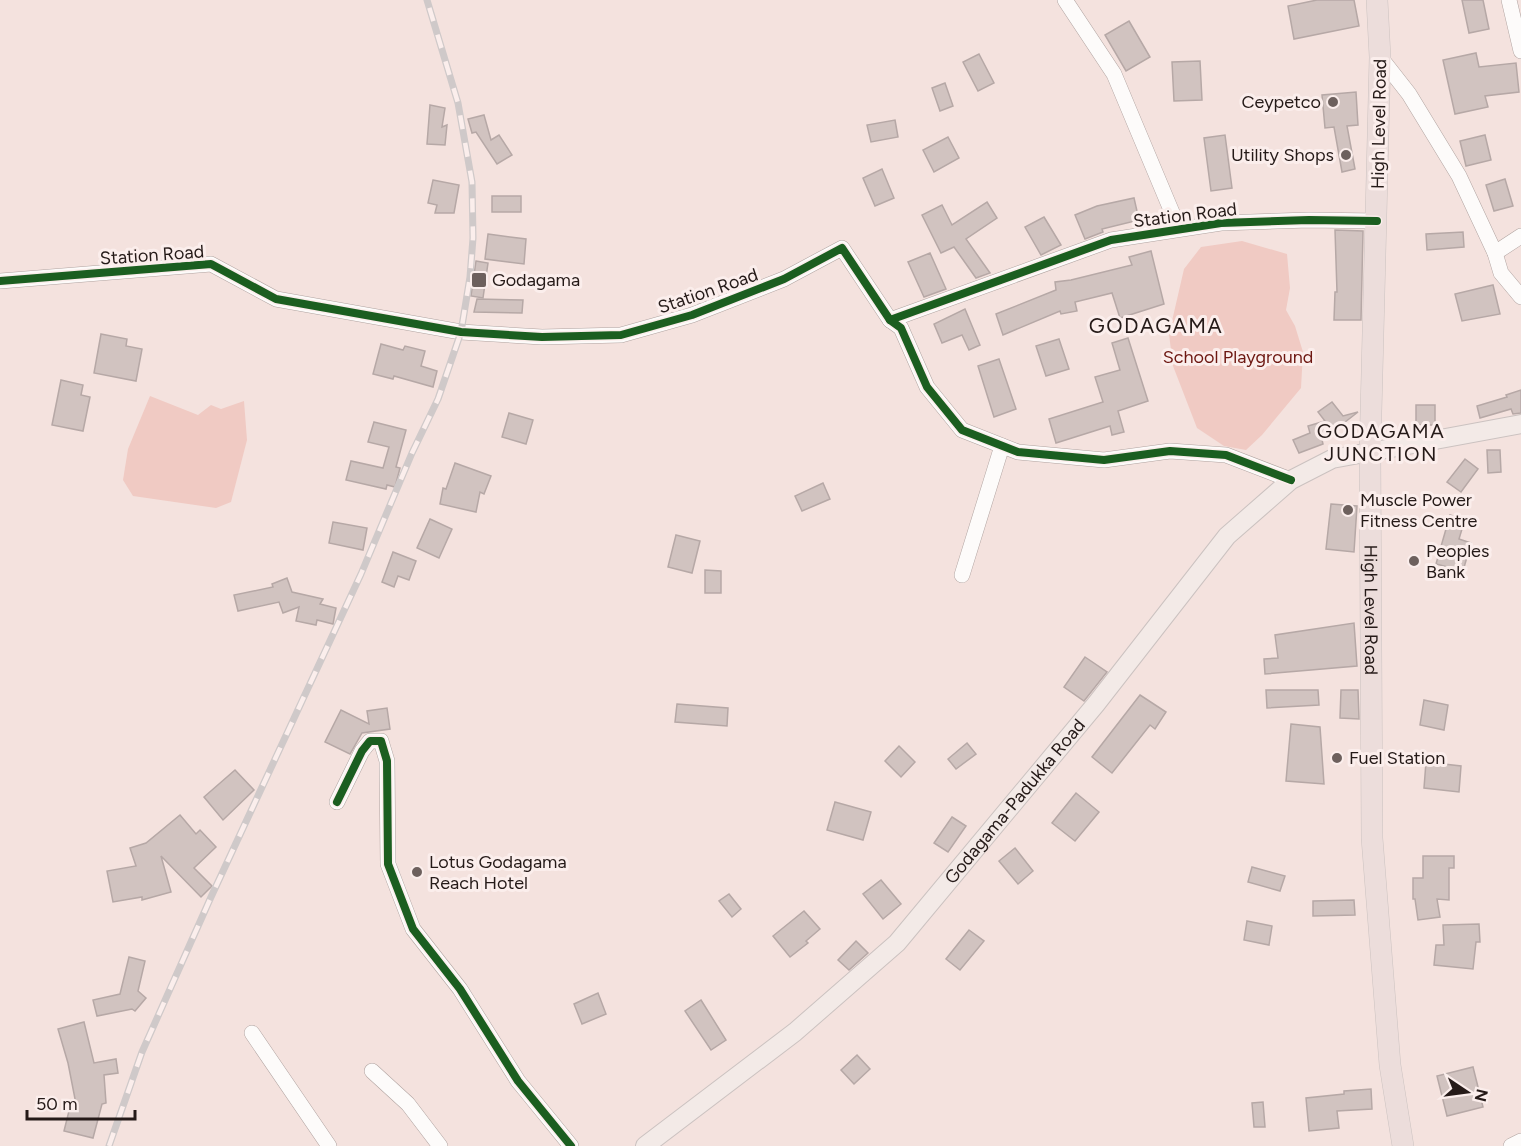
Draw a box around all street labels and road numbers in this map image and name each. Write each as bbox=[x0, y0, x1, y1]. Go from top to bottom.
street label: High Level Road bbox=[1367, 59, 1391, 189]
street label: Station Road bbox=[1132, 198, 1238, 232]
street label: Station Road bbox=[99, 240, 205, 270]
street label: Station Road bbox=[655, 264, 761, 318]
street label: High Level Road bbox=[1359, 544, 1382, 675]
street label: Godagama-Padukka Road bbox=[940, 714, 1090, 888]

